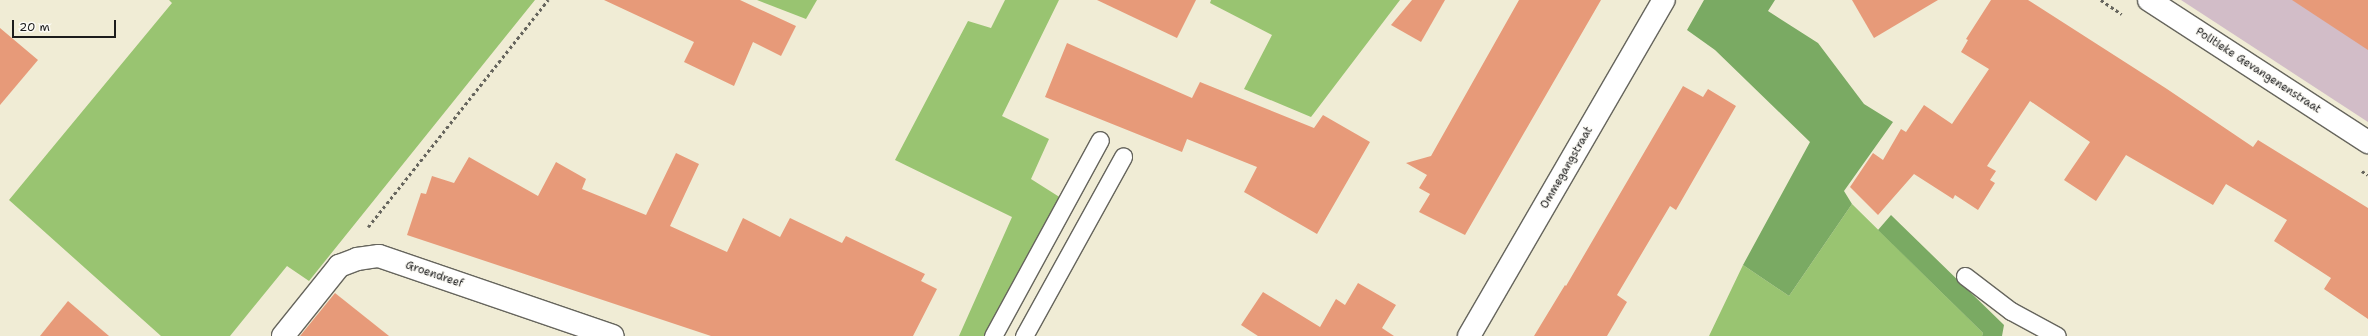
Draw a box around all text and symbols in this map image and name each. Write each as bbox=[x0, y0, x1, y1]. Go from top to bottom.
scale bar bbox=[14, 12, 118, 38]
text: 20 m bbox=[19, 19, 50, 35]
street label: Politieke Gevangenenstraat bbox=[2193, 25, 2323, 117]
street label: Ommegangstraat bbox=[1538, 125, 1596, 211]
street label: Groendreef bbox=[403, 259, 465, 291]

